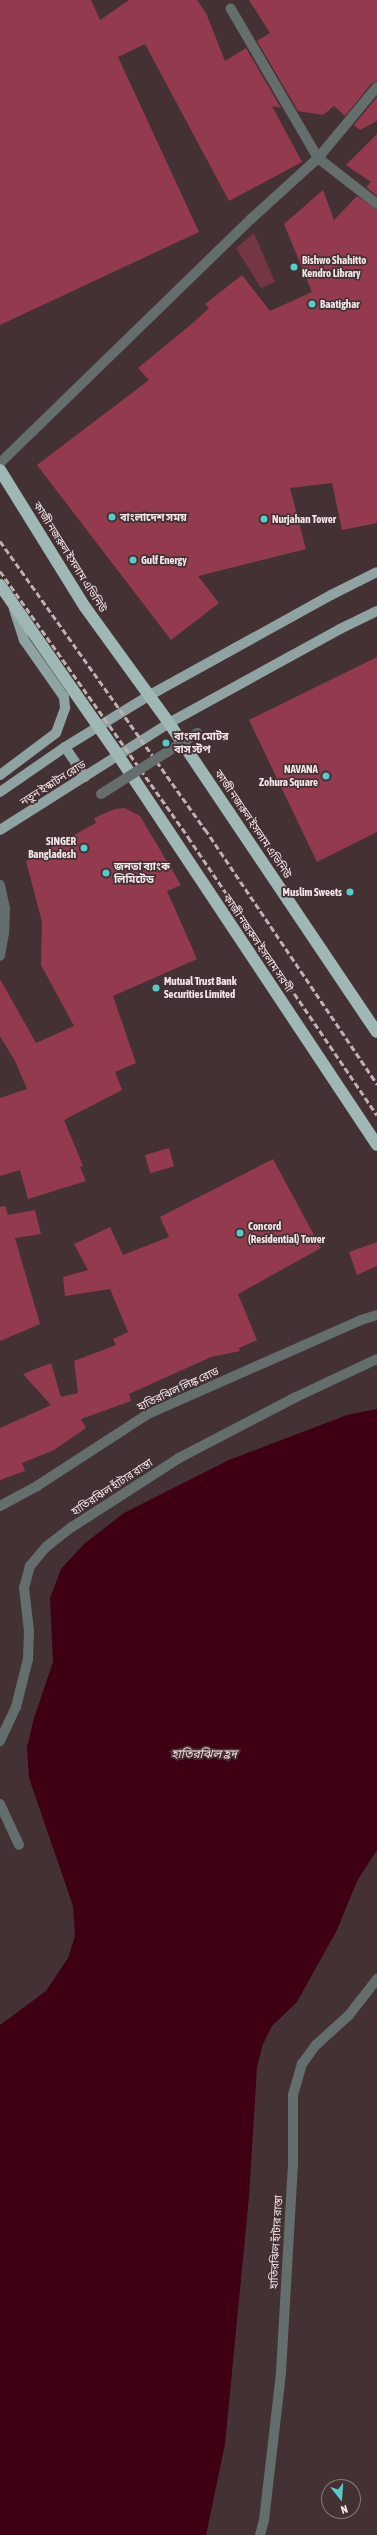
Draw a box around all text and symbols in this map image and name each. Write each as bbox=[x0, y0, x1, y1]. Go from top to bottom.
place label: Bishwo Shahitto Kendro Library bbox=[302, 254, 366, 280]
marker: Bishwo Shahitto Kendro Library bbox=[289, 262, 299, 272]
place label: Baatighar bbox=[320, 297, 360, 311]
marker: Baatighar bbox=[307, 299, 317, 309]
street label: কাজী নজরুল ইসলাম এভিনিউ bbox=[30, 499, 110, 615]
place label: বাংলাদেশ সময় bbox=[120, 510, 187, 524]
marker: বাংলাদেশ সময় bbox=[107, 512, 117, 522]
place label: Nurjahan Tower bbox=[272, 512, 336, 526]
marker: Nurjahan Tower bbox=[259, 514, 269, 524]
place label: Gulf Energy bbox=[141, 553, 187, 567]
marker: Gulf Energy bbox=[128, 555, 138, 565]
place label: বাংলা মোটর বাস স্টপ bbox=[174, 730, 229, 756]
marker: বাংলা মোটর বাস স্টপ bbox=[161, 738, 171, 748]
street label: নতুন ইস্কাটন রোড bbox=[18, 758, 88, 808]
place label: NAVANA Zohura Square bbox=[259, 763, 318, 789]
street label: কাজী নজরুল ইসলাম এভিনিউ bbox=[212, 767, 294, 881]
marker: NAVANA Zohura Square bbox=[321, 771, 331, 781]
place label: SINGER Bangladesh bbox=[28, 835, 76, 861]
marker: SINGER Bangladesh bbox=[79, 843, 89, 853]
place label: জনতা ব্যাংক লিমিটেড bbox=[114, 860, 170, 886]
marker: জনতা ব্যাংক লিমিটেড bbox=[101, 868, 111, 878]
place label: Muslim Sweets bbox=[283, 885, 342, 899]
marker: Muslim Sweets bbox=[345, 887, 355, 897]
street label: কাজী নজরুল ইসলাম সরণী bbox=[220, 892, 296, 994]
place label: Mutual Trust Bank Securities Limited bbox=[164, 975, 236, 1001]
marker: Mutual Trust Bank Securities Limited bbox=[151, 983, 161, 993]
place label: Concord (Residential) Tower bbox=[248, 1220, 325, 1246]
marker: Concord (Residential) Tower bbox=[235, 1228, 245, 1238]
street label: হাতিরঝিল লিঙ্ক রোড bbox=[135, 1364, 221, 1414]
street label: হাতিরঝিল হাঁটার রাস্তা bbox=[69, 1456, 155, 1518]
water label: হাতিরঝিল হ্রদ bbox=[171, 1748, 237, 1762]
street label: হাতিরঝিল হাঁটার রাস্তা bbox=[267, 2195, 285, 2289]
north arrow bbox=[321, 2479, 361, 2519]
text: N bbox=[339, 2503, 349, 2516]

